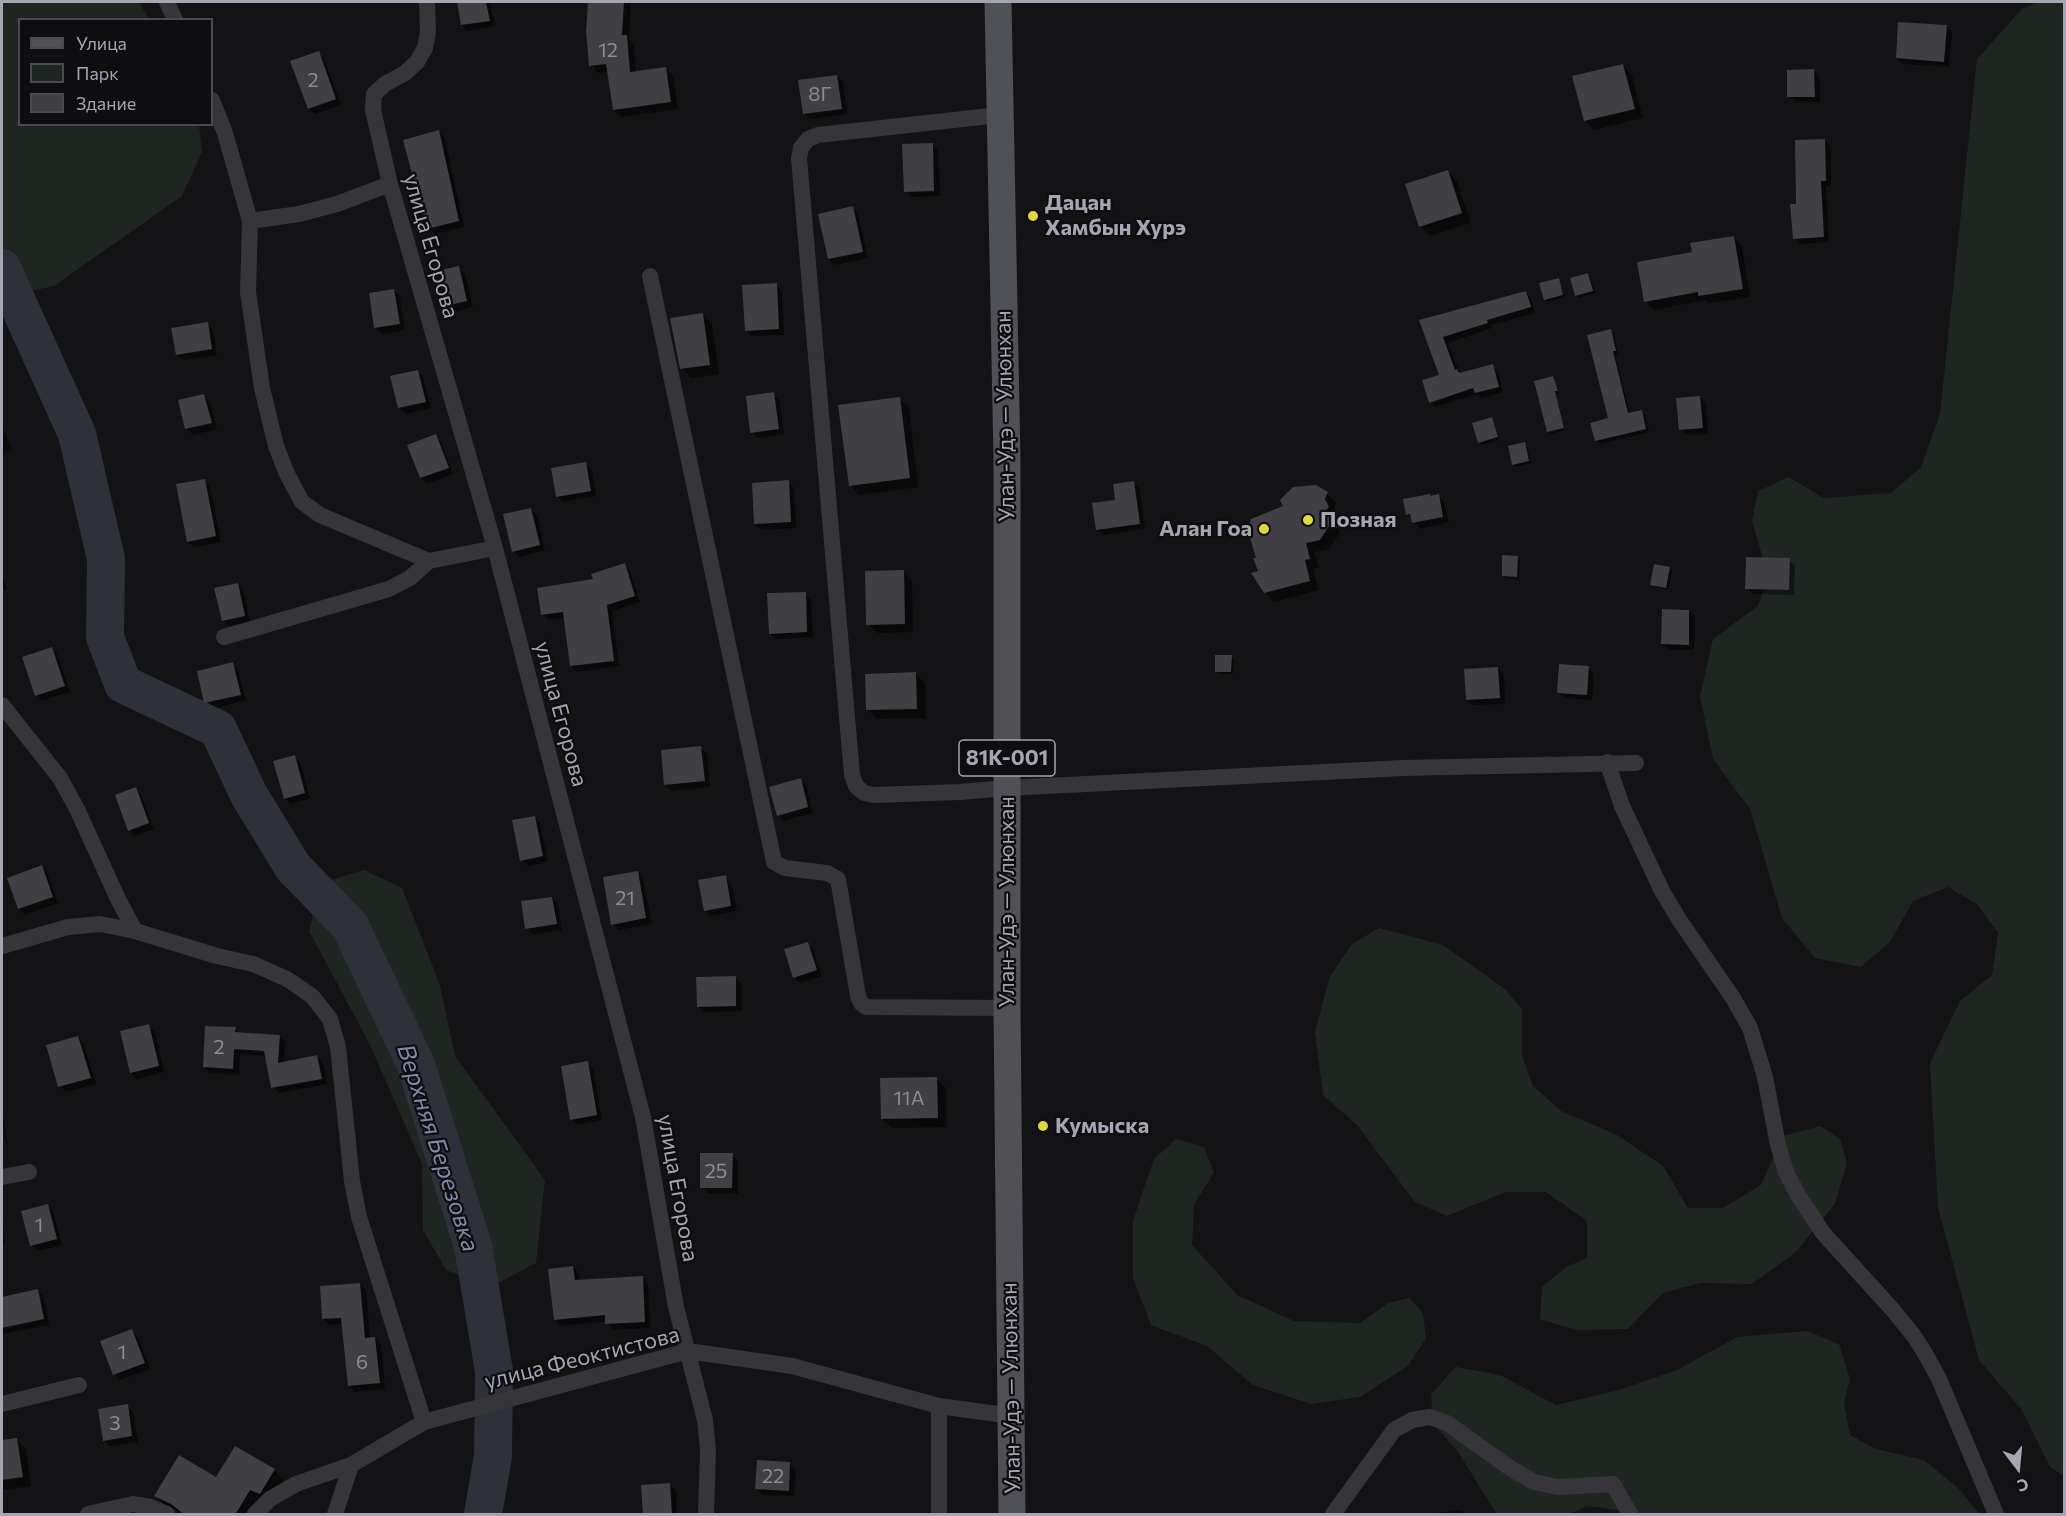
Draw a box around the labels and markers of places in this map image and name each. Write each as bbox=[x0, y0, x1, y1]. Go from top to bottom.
place label: Дацан Хамбын Хурэ bbox=[1045, 190, 1186, 242]
marker: Дацан Хамбын Хурэ bbox=[1026, 209, 1040, 223]
place label: Позная bbox=[1320, 507, 1397, 533]
marker: Позная bbox=[1301, 513, 1315, 527]
place label: Алан Гоа bbox=[1159, 516, 1252, 542]
marker: Алан Гоа bbox=[1257, 522, 1271, 536]
place label: Кумыска bbox=[1055, 1113, 1149, 1139]
marker: Кумыска bbox=[1036, 1119, 1050, 1133]

